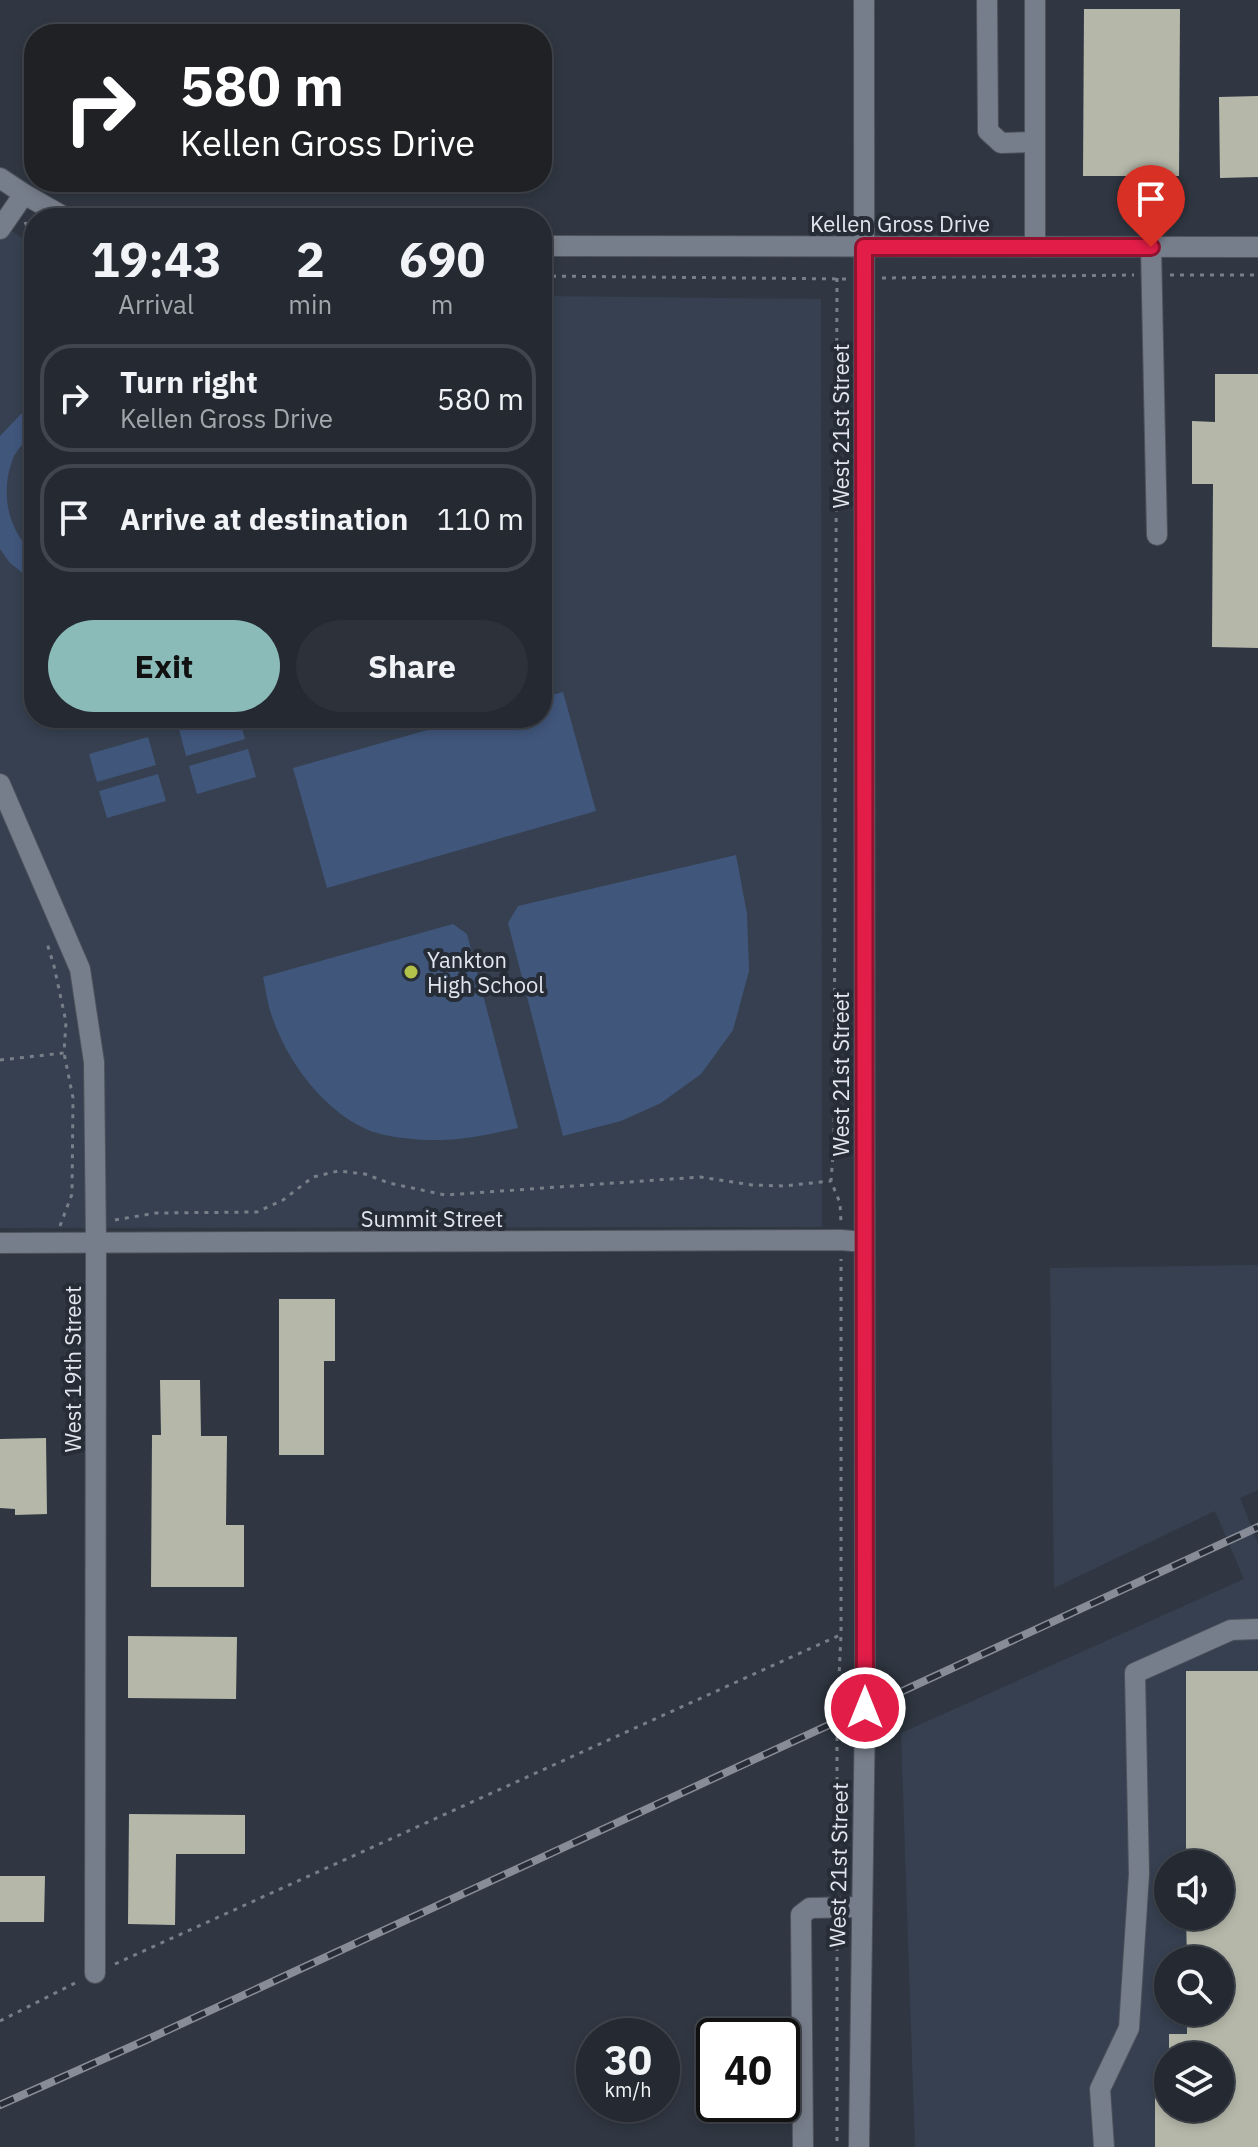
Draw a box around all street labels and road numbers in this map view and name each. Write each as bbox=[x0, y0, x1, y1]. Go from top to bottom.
street label: Kellen Gross Drive bbox=[810, 209, 990, 238]
street label: West 21st Street bbox=[826, 343, 855, 509]
street label: West 21st Street bbox=[826, 991, 855, 1157]
street label: Summit Street bbox=[361, 1204, 503, 1233]
street label: West 19th Street bbox=[58, 1286, 87, 1452]
street label: West 21st Street bbox=[822, 1782, 854, 1948]

